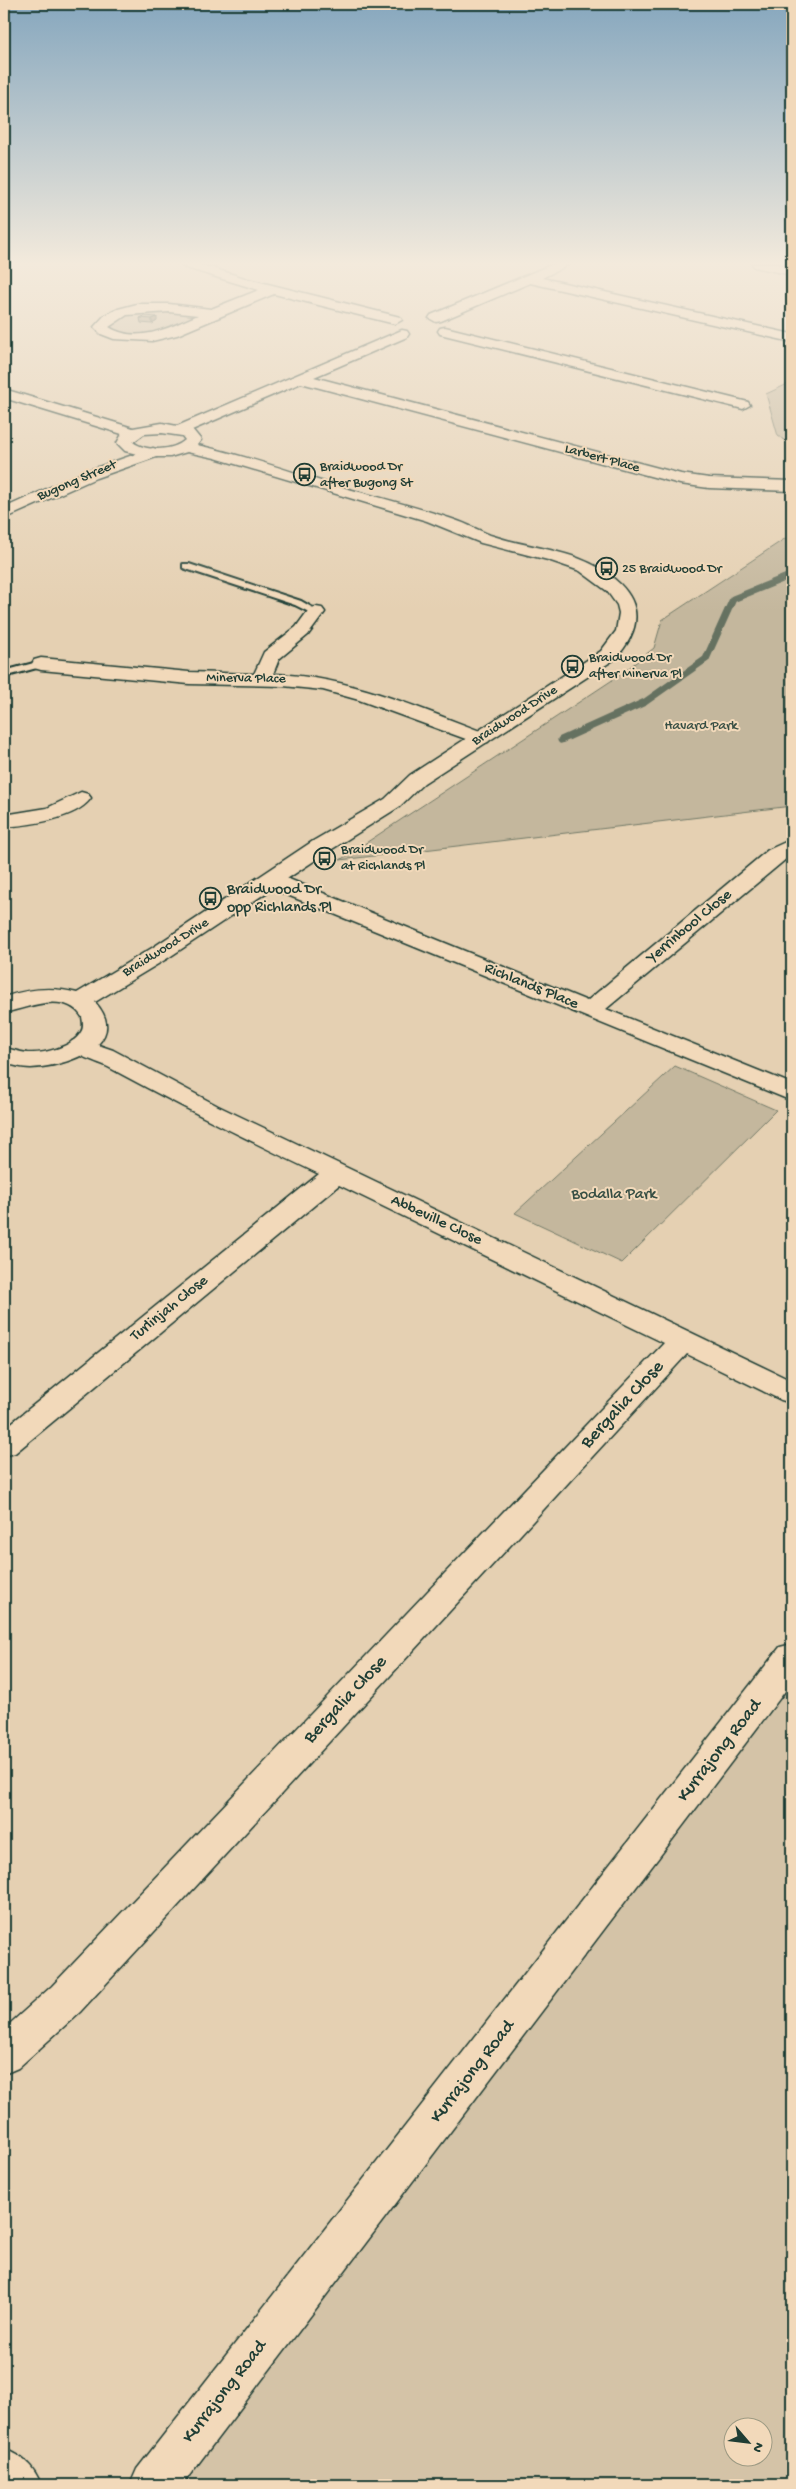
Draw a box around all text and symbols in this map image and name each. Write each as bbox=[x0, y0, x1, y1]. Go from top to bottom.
street label: Larbert Place bbox=[563, 441, 642, 477]
street label: Bugong Street bbox=[34, 456, 120, 506]
place label: Braidwood Dr after Bugong St bbox=[319, 459, 414, 492]
bus stop icon: Braidwood Dr after Bugong St bbox=[292, 463, 316, 487]
bus stop icon: 25 Braidwood Dr bbox=[594, 557, 618, 581]
place label: 25 Braidwood Dr bbox=[622, 561, 723, 578]
place label: Braidwood Dr after Minerva Pl bbox=[588, 650, 682, 683]
bus stop icon: Braidwood Dr after Minerva Pl bbox=[561, 654, 585, 678]
street label: Minerva Place bbox=[206, 670, 287, 688]
street label: Braidwood Drive bbox=[468, 682, 562, 751]
park label: Havard Park bbox=[665, 718, 739, 735]
place label: Braidwood Dr at Richlands Pl bbox=[340, 842, 425, 875]
bus stop icon: Braidwood Dr at Richlands Pl bbox=[313, 846, 337, 870]
place label: Braidwood Dr opp Richlands Pl bbox=[226, 881, 332, 918]
street label: Yerrinbool Close bbox=[642, 885, 737, 969]
bus stop icon: Braidwood Dr opp Richlands Pl bbox=[199, 887, 223, 911]
street label: Braidwood Drive bbox=[119, 914, 213, 982]
street label: Richlands Place bbox=[481, 959, 582, 1015]
park label: Bodalla Park bbox=[571, 1186, 658, 1205]
street label: Abbeville Close bbox=[387, 1192, 485, 1251]
street label: Turlinjah Close bbox=[127, 1271, 213, 1347]
street label: Bergalia Close bbox=[576, 1356, 670, 1455]
street label: Bergalia Close bbox=[299, 1651, 393, 1750]
street label: Kurrajong Road bbox=[673, 1693, 769, 1807]
street label: Kurrajong Road bbox=[426, 2014, 522, 2128]
street label: Kurrajong Road bbox=[178, 2334, 274, 2448]
north arrow bbox=[724, 2416, 774, 2466]
text: N bbox=[748, 2439, 767, 2455]

